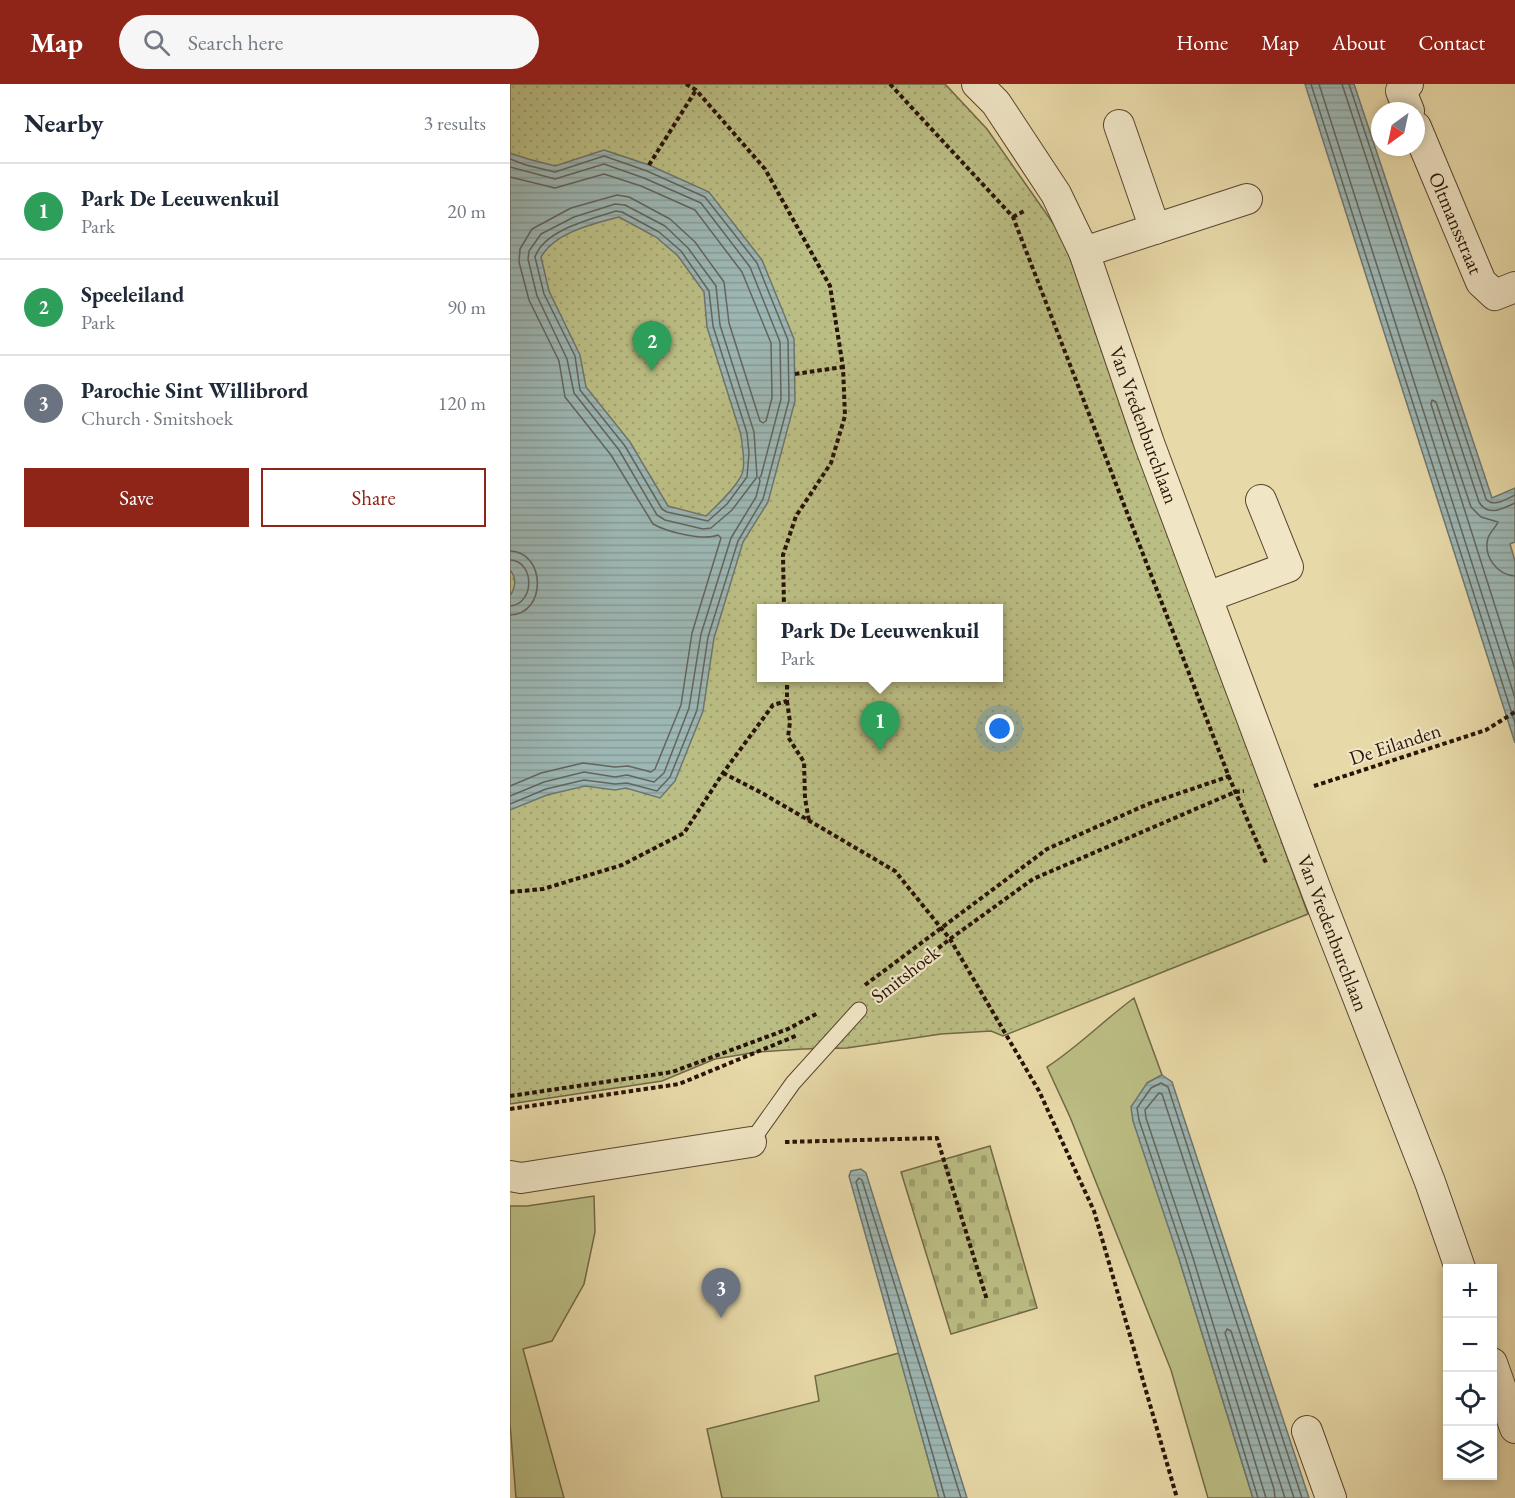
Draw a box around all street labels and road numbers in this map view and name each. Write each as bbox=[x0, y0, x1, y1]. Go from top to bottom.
street label: Oltmansstraat bbox=[1423, 168, 1489, 279]
street label: Van Vredenburchlaan bbox=[1103, 343, 1185, 508]
street label: De Eilanden bbox=[1346, 717, 1445, 771]
street label: Van Vredenburchlaan bbox=[1291, 851, 1375, 1015]
street label: Smitshoek bbox=[866, 939, 945, 1009]

